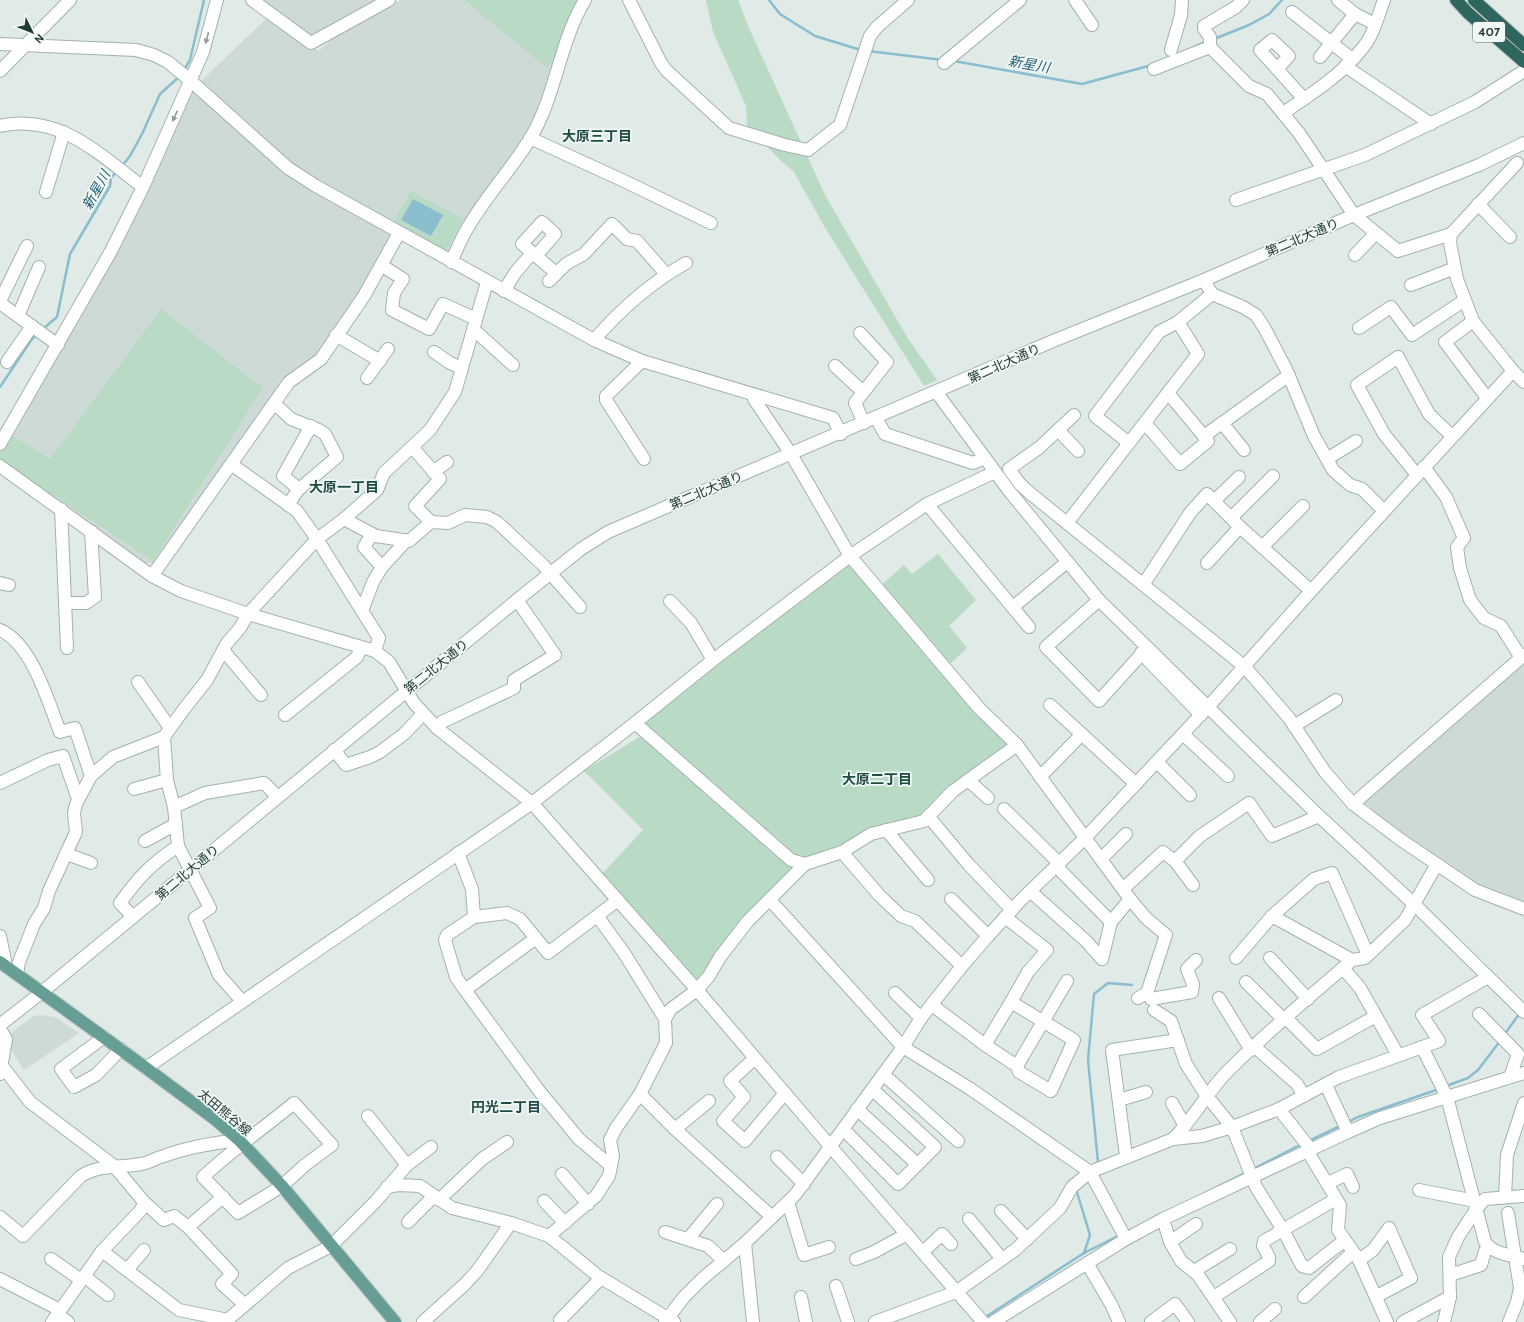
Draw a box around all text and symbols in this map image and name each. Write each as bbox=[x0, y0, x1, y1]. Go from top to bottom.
north arrow bbox=[12, 12, 52, 52]
road number: 407 bbox=[1473, 22, 1505, 42]
text: N bbox=[32, 31, 47, 46]
one-way arrow bbox=[204, 32, 210, 44]
water label: 新星川 bbox=[1007, 51, 1053, 77]
one-way arrow bbox=[172, 110, 178, 122]
district label: 大原三丁目 bbox=[562, 127, 632, 145]
water label: 新星川 bbox=[78, 166, 115, 213]
street label: 第二北大通り bbox=[1263, 214, 1341, 260]
street label: 第二北大通り bbox=[965, 340, 1043, 386]
street label: 第二北大通り bbox=[667, 467, 745, 513]
district label: 大原一丁目 bbox=[309, 478, 379, 496]
street label: 第二北大通り bbox=[401, 635, 471, 697]
district label: 大原二丁目 bbox=[842, 770, 912, 788]
street label: 第二北大通り bbox=[152, 841, 222, 903]
street label: 太田熊谷線 bbox=[195, 1085, 255, 1139]
district label: 円光二丁目 bbox=[471, 1098, 541, 1116]

